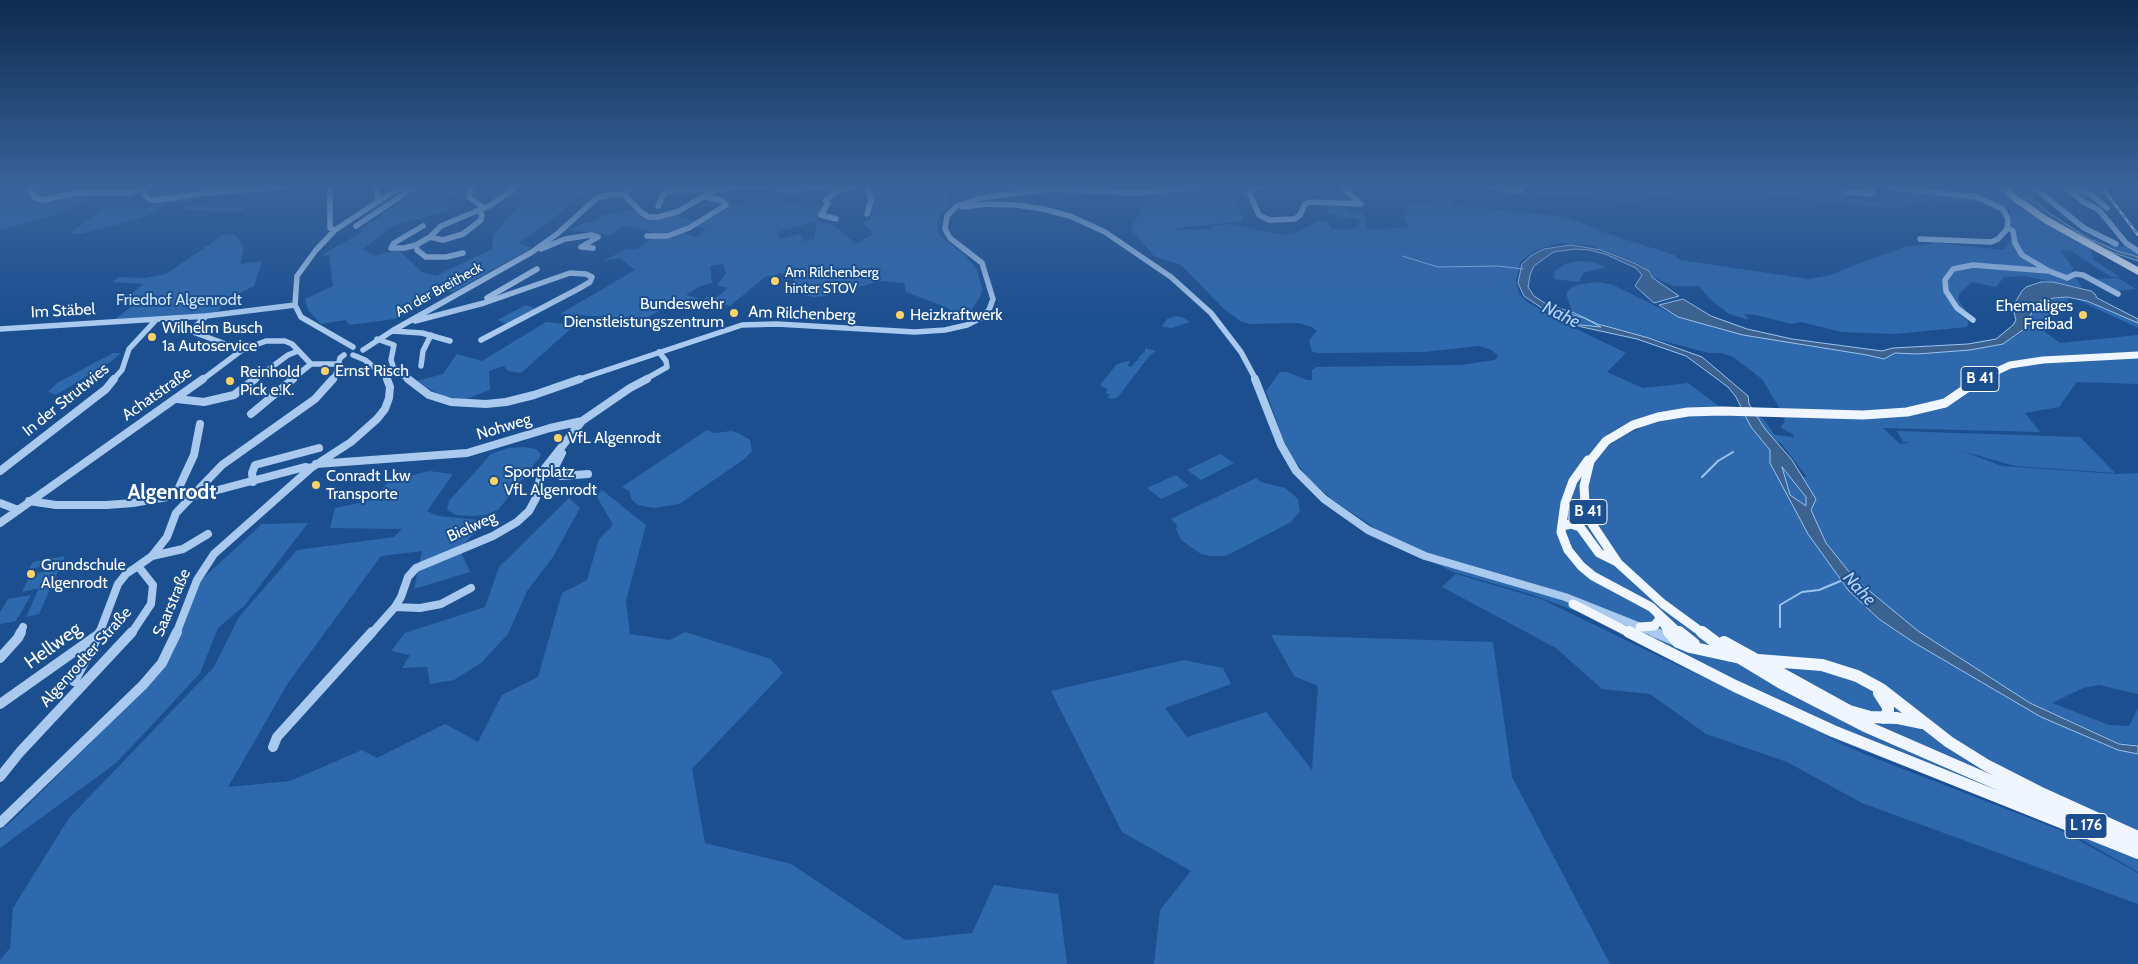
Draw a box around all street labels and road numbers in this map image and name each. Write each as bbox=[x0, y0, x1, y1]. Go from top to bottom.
street label: An der Breitheck bbox=[393, 259, 485, 321]
street label: Im Stäbel bbox=[30, 300, 96, 322]
street label: Am Rilchenberg bbox=[748, 303, 856, 325]
street label: In der Strutwies bbox=[19, 359, 113, 441]
street label: Achatstraße bbox=[119, 363, 195, 425]
road number: B 41 bbox=[1961, 366, 1999, 392]
street label: Nohweg bbox=[474, 410, 534, 444]
road number: B 41 bbox=[1569, 500, 1607, 524]
street label: Bielweg bbox=[444, 508, 500, 546]
street label: Saarstraße bbox=[149, 566, 195, 640]
street label: Algenrodter Straße bbox=[36, 603, 136, 711]
street label: Hellweg bbox=[20, 618, 86, 674]
road number: L 176 bbox=[2065, 814, 2107, 838]

